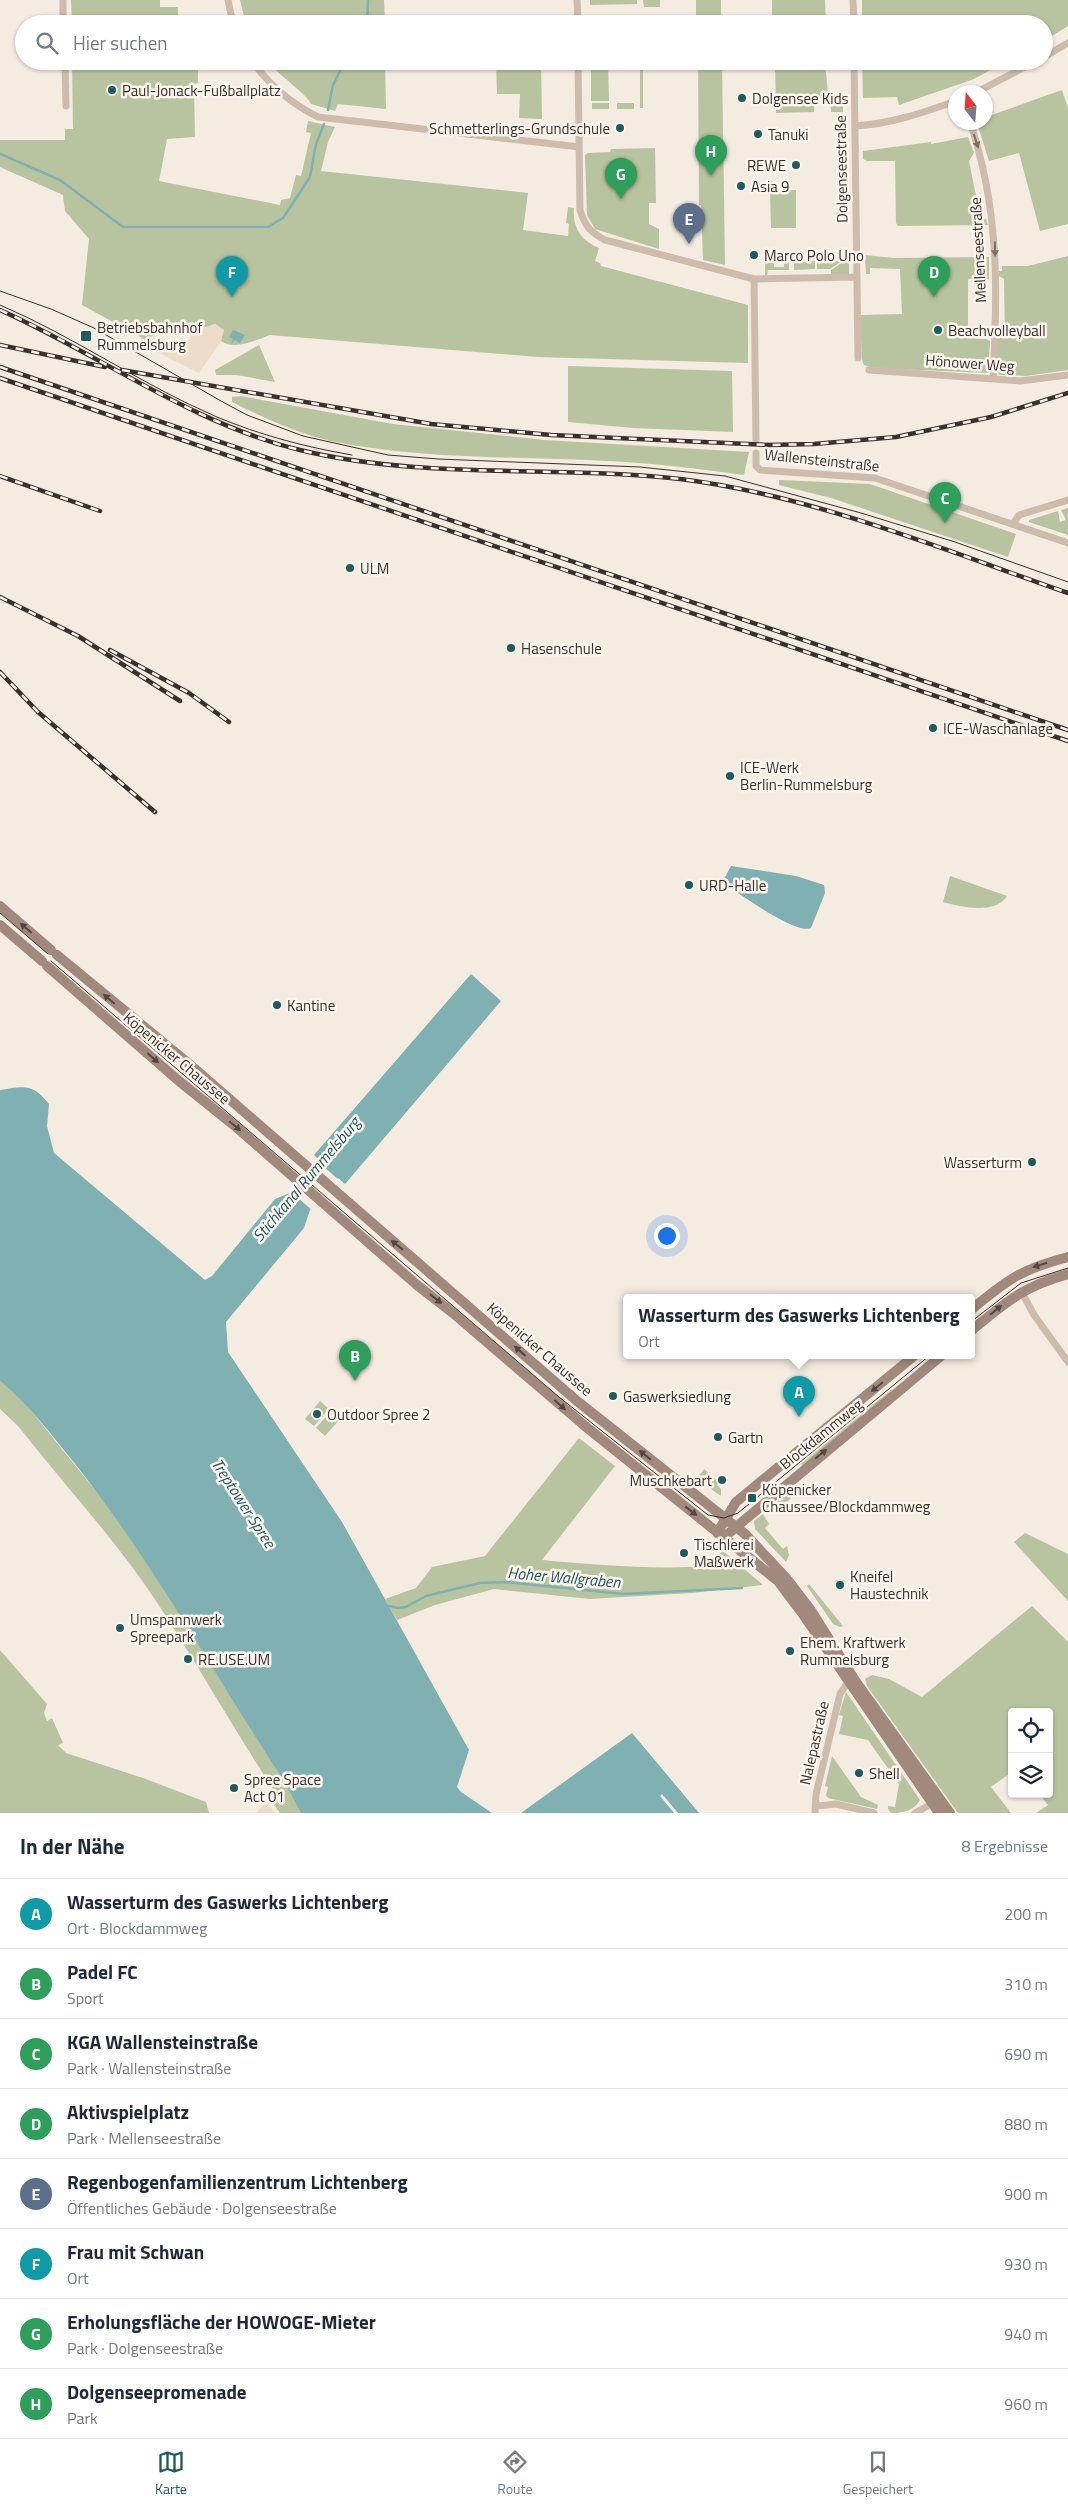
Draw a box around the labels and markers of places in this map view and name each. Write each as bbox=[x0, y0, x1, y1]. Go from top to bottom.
place label: Paul-Jonack-Fußballplatz bbox=[122, 79, 281, 102]
marker: Paul-Jonack-Fußballplatz bbox=[106, 84, 118, 96]
place label: Dolgensee Kids bbox=[752, 87, 849, 110]
marker: Dolgensee Kids bbox=[736, 92, 748, 104]
place label: Schmetterlings-Grundschule bbox=[429, 117, 610, 140]
marker: Schmetterlings-Grundschule bbox=[614, 122, 626, 134]
place label: Tanuki bbox=[768, 123, 809, 146]
marker: Tanuki bbox=[752, 128, 764, 140]
pin: H bbox=[695, 135, 727, 176]
place label: REWE bbox=[747, 154, 786, 177]
pin: G bbox=[605, 158, 637, 199]
marker: REWE bbox=[790, 159, 802, 171]
place label: Asia 9 bbox=[751, 175, 789, 198]
marker: Asia 9 bbox=[735, 180, 747, 192]
pin: E bbox=[673, 203, 705, 244]
place label: Marco Polo Uno bbox=[764, 244, 864, 267]
marker: Marco Polo Uno bbox=[748, 249, 760, 261]
pin: F bbox=[216, 256, 248, 297]
pin: D bbox=[918, 256, 950, 297]
place label: Betriebsbahnhof Rummelsburg bbox=[97, 316, 202, 356]
place label: Beachvolleyball bbox=[948, 319, 1046, 342]
marker: Beachvolleyball bbox=[932, 324, 944, 336]
marker: Betriebsbahnhof Rummelsburg bbox=[79, 329, 93, 343]
pin: C bbox=[929, 482, 961, 523]
place label: ULM bbox=[360, 557, 389, 580]
marker: ULM bbox=[344, 562, 356, 574]
place label: Hasenschule bbox=[521, 637, 602, 660]
marker: Hasenschule bbox=[505, 642, 517, 654]
place label: ICE-Waschanlage bbox=[943, 717, 1053, 740]
marker: ICE-Waschanlage bbox=[927, 722, 939, 734]
place label: ICE-Werk Berlin-Rummelsburg bbox=[740, 756, 873, 796]
marker: ICE-Werk Berlin-Rummelsburg bbox=[724, 770, 736, 782]
place label: URD-Halle bbox=[699, 874, 766, 897]
marker: URD-Halle bbox=[683, 879, 695, 891]
place label: Kantine bbox=[287, 994, 335, 1017]
marker: Kantine bbox=[271, 999, 283, 1011]
place label: Wasserturm bbox=[944, 1151, 1022, 1174]
marker: Wasserturm bbox=[1026, 1156, 1038, 1168]
pin: B bbox=[339, 1340, 371, 1381]
pin: A bbox=[783, 1376, 815, 1417]
place label: Gaswerksiedlung bbox=[623, 1385, 731, 1408]
marker: Gaswerksiedlung bbox=[607, 1390, 619, 1402]
place label: Outdoor Spree 2 bbox=[327, 1403, 430, 1426]
marker: Outdoor Spree 2 bbox=[311, 1408, 323, 1420]
place label: Gartn bbox=[728, 1426, 763, 1449]
marker: Gartn bbox=[712, 1431, 724, 1443]
place label: Muschkebart bbox=[629, 1469, 713, 1492]
marker: Muschkebart bbox=[716, 1474, 728, 1486]
place label: Köpenicker Chaussee/Blockdammweg bbox=[762, 1478, 931, 1518]
marker: Köpenicker Chaussee/Blockdammweg bbox=[746, 1492, 758, 1504]
place label: Tischlerei Maßwerk bbox=[694, 1533, 754, 1573]
marker: Tischlerei Maßwerk bbox=[678, 1547, 690, 1559]
place label: Kneifel Haustechnik bbox=[850, 1565, 929, 1605]
marker: Kneifel Haustechnik bbox=[834, 1579, 846, 1591]
place label: Umspannwerk Spreepark bbox=[130, 1608, 222, 1648]
marker: Umspannwerk Spreepark bbox=[114, 1622, 126, 1634]
place label: Ehem. Kraftwerk Rummelsburg bbox=[800, 1631, 906, 1671]
marker: Ehem. Kraftwerk Rummelsburg bbox=[784, 1645, 796, 1657]
place label: RE.USE.UM bbox=[198, 1648, 270, 1671]
marker: RE.USE.UM bbox=[182, 1653, 194, 1665]
place label: Shell bbox=[869, 1762, 900, 1785]
marker: Shell bbox=[853, 1767, 865, 1779]
place label: Spree Space Act 01 bbox=[244, 1768, 321, 1808]
marker: Spree Space Act 01 bbox=[228, 1782, 240, 1794]

